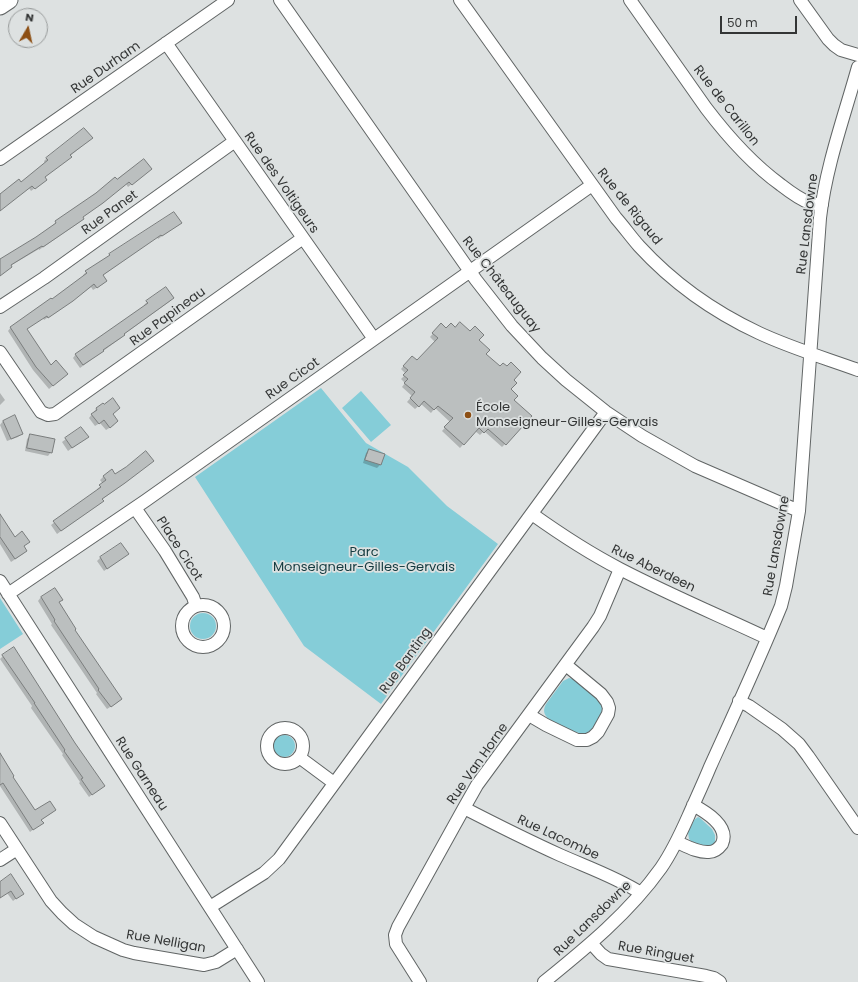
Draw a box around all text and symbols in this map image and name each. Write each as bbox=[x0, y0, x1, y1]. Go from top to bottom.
north arrow bbox=[8, 8, 48, 48]
scale bar bbox=[722, 8, 799, 34]
text: N bbox=[24, 9, 35, 26]
text: 50 m bbox=[727, 14, 758, 31]
street label: Rue Durham bbox=[69, 38, 143, 98]
street label: Rue de Carillon bbox=[690, 63, 762, 149]
street label: Rue des Voltigeurs bbox=[240, 129, 322, 237]
street label: Rue de Rigaud bbox=[593, 166, 665, 248]
street label: Rue Lansdowne bbox=[794, 173, 822, 275]
street label: Rue Panet bbox=[79, 188, 141, 238]
street label: Rue Châteauguay bbox=[459, 234, 543, 336]
street label: Rue Papineau bbox=[127, 284, 209, 350]
street label: Rue Cicot bbox=[263, 355, 323, 403]
place label: École Monseigneur-Gilles-Gervais bbox=[476, 400, 658, 431]
marker: École Monseigneur-Gilles-Gervais bbox=[463, 410, 473, 420]
street label: Rue Lansdowne bbox=[761, 495, 793, 597]
street label: Place Cicot bbox=[153, 514, 205, 584]
street label: Rue Aberdeen bbox=[608, 542, 698, 596]
park label: Parc Monseigneur-Gilles-Gervais bbox=[273, 545, 455, 576]
street label: Rue Banting bbox=[377, 625, 435, 697]
street label: Rue Van Horne bbox=[444, 720, 512, 808]
street label: Rue Garneau bbox=[111, 734, 171, 814]
street label: Rue Lacombe bbox=[515, 812, 601, 864]
street label: Rue Lansdowne bbox=[551, 878, 635, 960]
street label: Rue Nelligan bbox=[125, 927, 207, 957]
street label: Rue Ringuet bbox=[617, 939, 695, 967]

